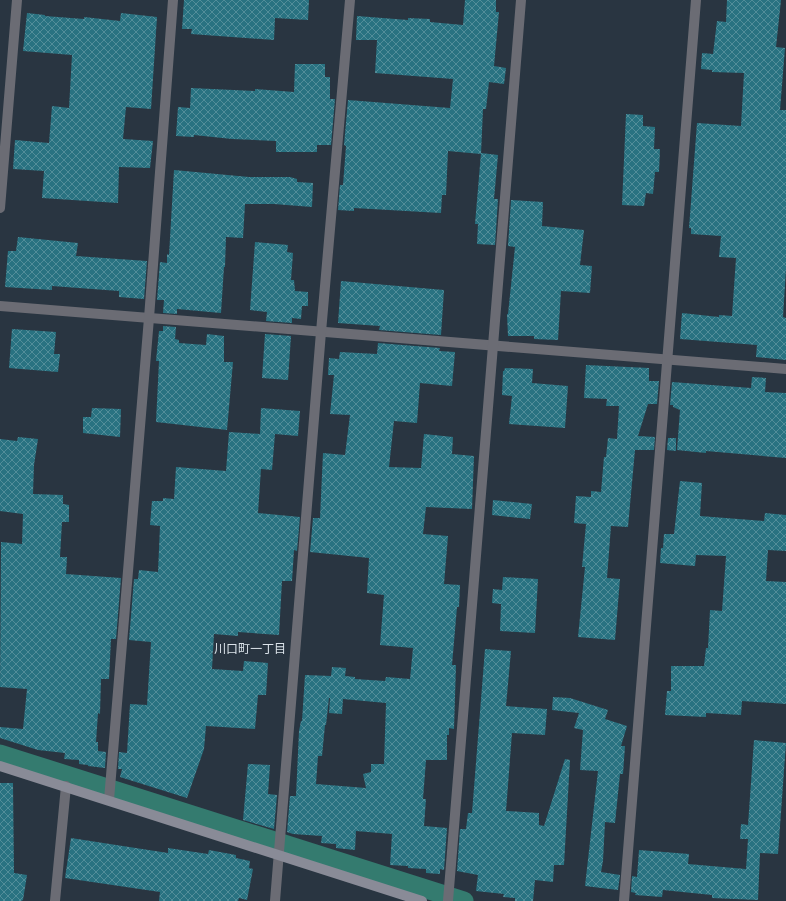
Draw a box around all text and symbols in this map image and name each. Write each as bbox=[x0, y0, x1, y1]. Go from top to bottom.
district label: 川口町一丁目 bbox=[214, 641, 286, 655]

